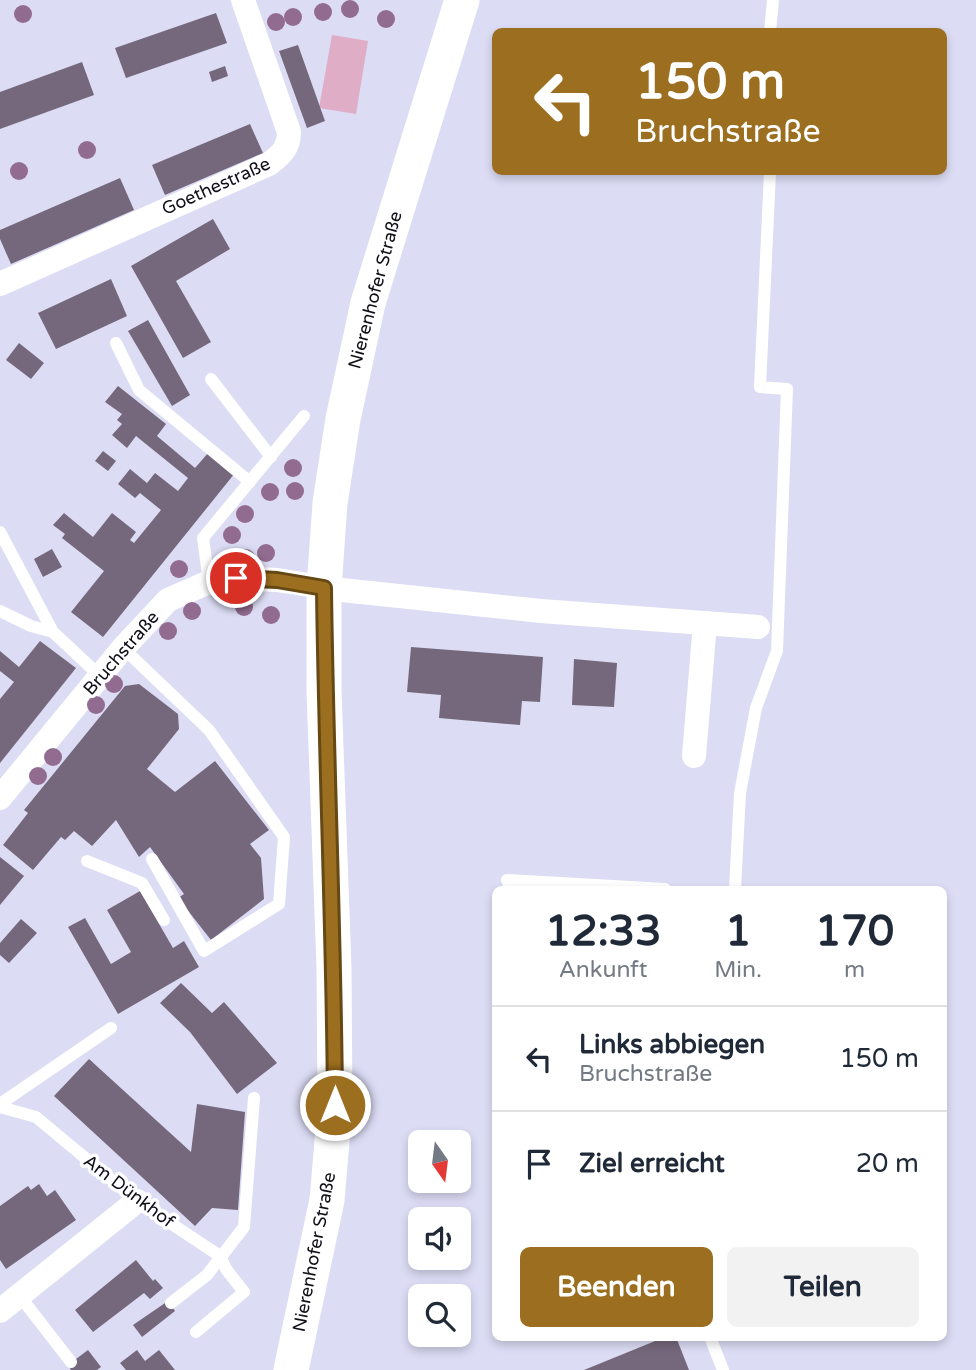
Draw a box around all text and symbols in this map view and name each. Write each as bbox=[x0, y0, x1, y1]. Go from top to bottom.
text: 150 m bbox=[635, 53, 785, 112]
icon: left bbox=[520, 56, 611, 147]
text: Bruchstraße bbox=[635, 113, 821, 151]
street label: Goethestraße bbox=[158, 152, 274, 220]
street label: Nierenhofer Straße bbox=[343, 209, 407, 371]
pin bbox=[206, 548, 266, 608]
icon: arrive bbox=[217, 559, 255, 597]
street label: Bruchstraße bbox=[78, 606, 164, 700]
text: 12:33 bbox=[545, 906, 661, 957]
text: 1 bbox=[725, 906, 751, 957]
text: 170 bbox=[815, 906, 894, 957]
text: Ankunft bbox=[559, 956, 647, 984]
text: Min. bbox=[714, 956, 762, 984]
text: m bbox=[844, 956, 865, 984]
text: Links abbiegen bbox=[579, 1029, 765, 1060]
icon: left bbox=[520, 1040, 558, 1078]
text: 150 m bbox=[839, 1043, 919, 1074]
text: Bruchstraße bbox=[579, 1060, 712, 1088]
position arrow bbox=[298, 1068, 372, 1142]
north arrow bbox=[408, 1130, 471, 1194]
map controls bbox=[408, 1130, 471, 1347]
icon: arrive bbox=[520, 1145, 558, 1183]
text: Ziel erreicht bbox=[579, 1148, 725, 1179]
text: 20 m bbox=[856, 1148, 919, 1179]
street label: Am Dünkhof bbox=[79, 1150, 179, 1232]
street label: Nierenhofer Straße bbox=[288, 1170, 340, 1334]
button: sound bbox=[408, 1207, 471, 1270]
button: Beenden bbox=[520, 1247, 713, 1327]
button: Teilen bbox=[727, 1247, 919, 1327]
button: search bbox=[408, 1284, 471, 1347]

